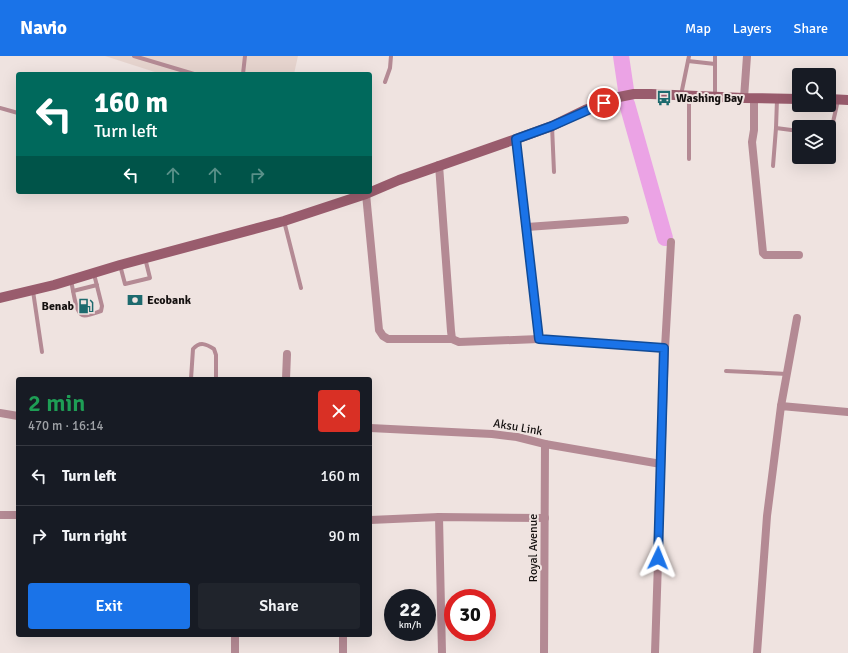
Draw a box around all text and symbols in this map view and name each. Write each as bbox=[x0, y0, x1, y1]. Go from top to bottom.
text: Navio bbox=[20, 16, 67, 40]
text: Map bbox=[685, 20, 711, 37]
text: Layers bbox=[733, 20, 772, 37]
text: Share bbox=[794, 20, 828, 37]
map controls bbox=[792, 68, 836, 164]
button: search bbox=[792, 68, 836, 112]
text: 160 m bbox=[94, 86, 168, 120]
pin bbox=[587, 86, 621, 120]
icon: left bbox=[28, 88, 80, 140]
bus stop icon: Washing Bay bbox=[655, 89, 673, 107]
place label: Washing Bay bbox=[676, 91, 743, 106]
icon: arrive bbox=[593, 92, 615, 114]
text: Turn left bbox=[94, 120, 157, 142]
button: layers bbox=[792, 120, 836, 164]
icon: left bbox=[120, 164, 142, 186]
icon: ahead bbox=[162, 164, 184, 186]
icon: ahead bbox=[204, 164, 226, 186]
icon: right bbox=[246, 164, 268, 186]
bank icon: Ecobank bbox=[126, 291, 144, 309]
place label: Ecobank bbox=[147, 293, 192, 308]
fuel station icon: Benab bbox=[77, 297, 95, 315]
place label: Benab bbox=[42, 299, 75, 314]
text: 2 min bbox=[28, 388, 85, 418]
button: close bbox=[318, 390, 360, 432]
street label: Aksu Link bbox=[492, 416, 544, 439]
text: 470 m · 16:14 bbox=[28, 418, 104, 434]
icon: left bbox=[28, 465, 50, 487]
text: Turn left bbox=[62, 467, 116, 485]
text: 160 m bbox=[320, 467, 360, 485]
street label: Royal Avenue bbox=[526, 514, 541, 582]
icon: right bbox=[28, 525, 50, 547]
text: Turn right bbox=[62, 527, 127, 545]
text: 90 m bbox=[329, 527, 360, 545]
position arrow bbox=[637, 537, 679, 579]
button: Exit bbox=[28, 583, 190, 629]
button: Share bbox=[198, 583, 360, 629]
speed limit sign: 30 bbox=[444, 589, 496, 641]
text: 22 bbox=[399, 597, 421, 622]
text: km/h bbox=[399, 619, 421, 631]

